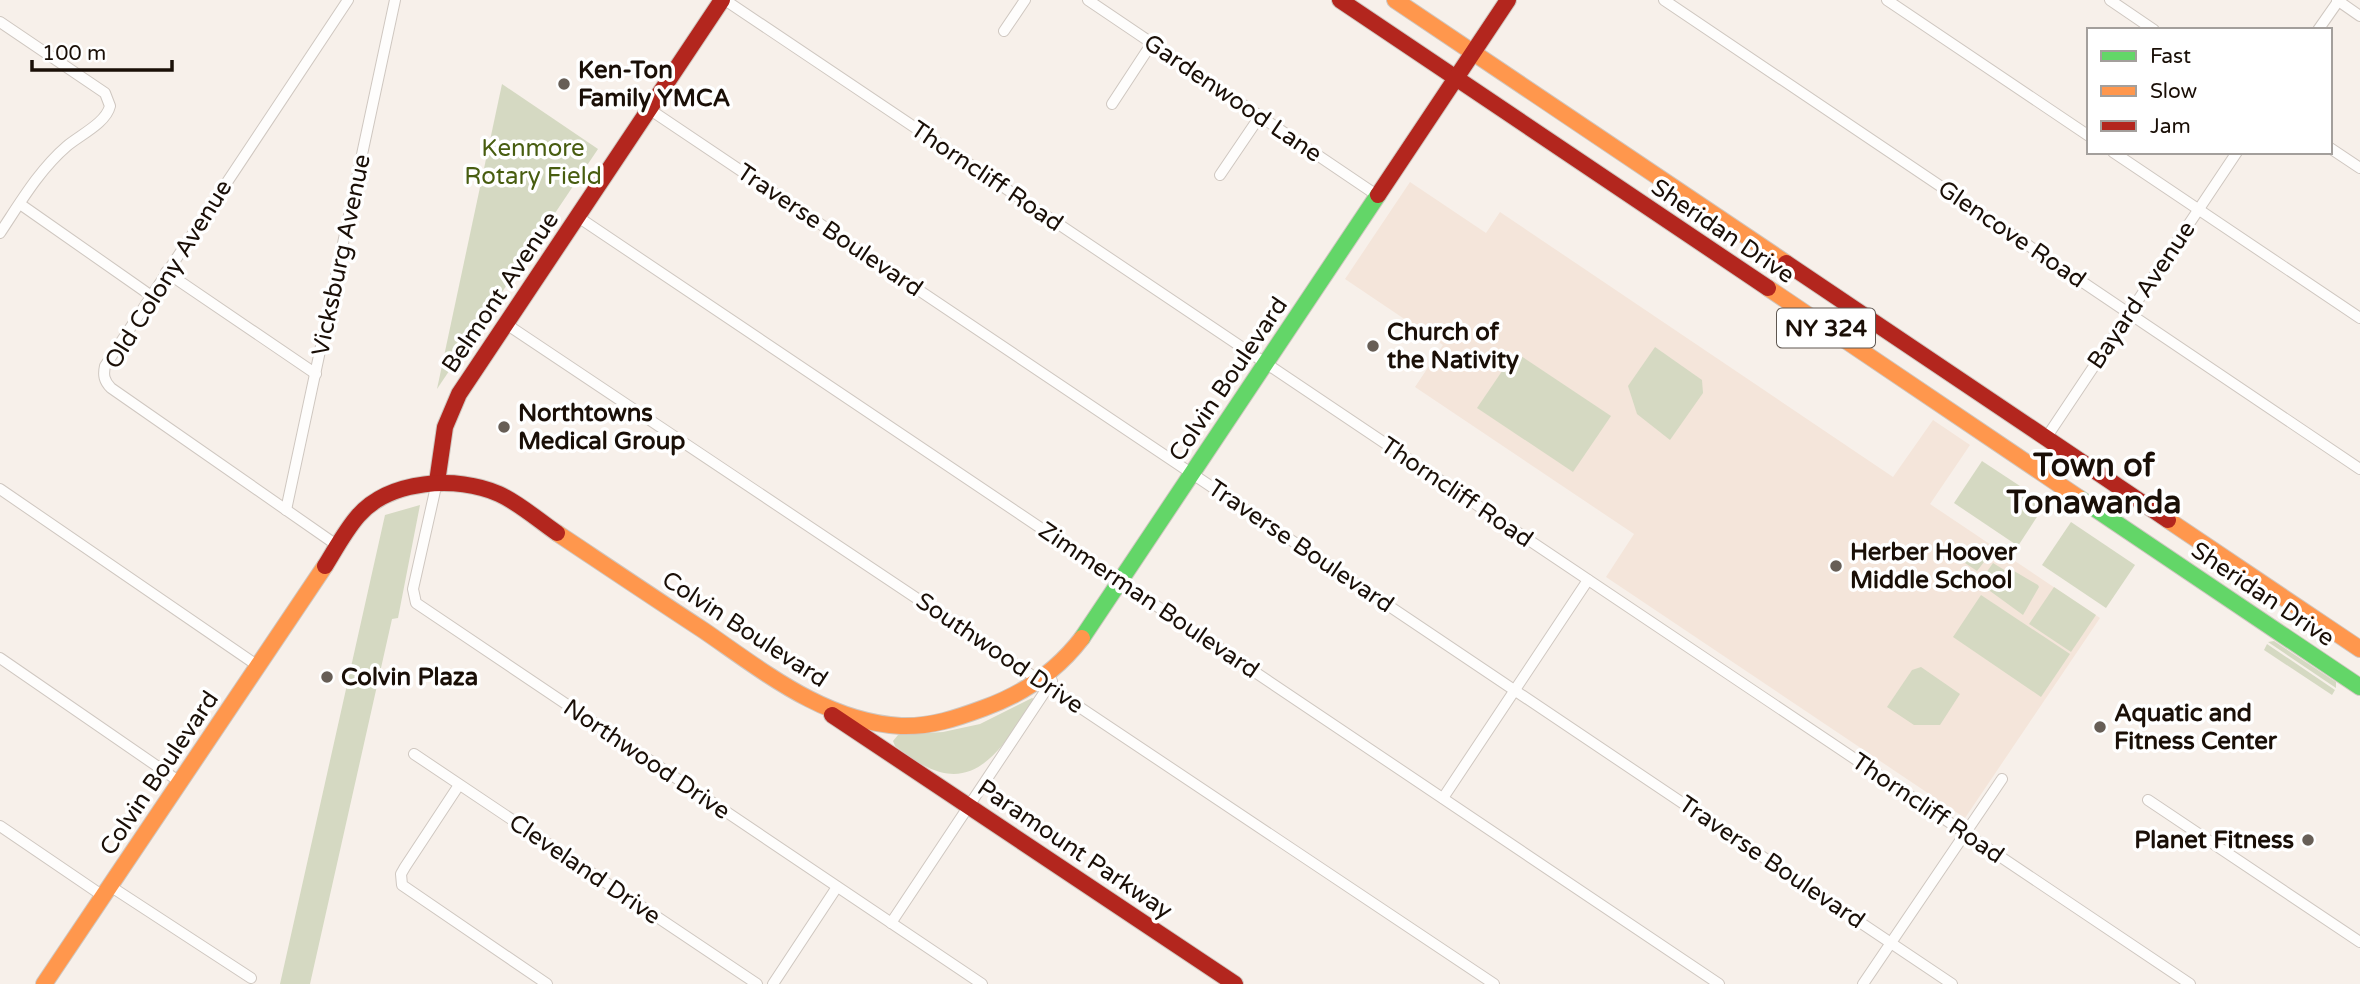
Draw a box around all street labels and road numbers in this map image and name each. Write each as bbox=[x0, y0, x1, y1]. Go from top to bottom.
street label: Gardenwood Lane bbox=[1138, 28, 1327, 169]
street label: Thorncliff Road bbox=[905, 115, 1068, 238]
street label: Vicksburg Avenue bbox=[306, 152, 377, 359]
street label: Traverse Boulevard bbox=[731, 158, 928, 303]
street label: Sheridan Drive bbox=[1646, 173, 1800, 290]
street label: Old Colony Avenue bbox=[98, 174, 238, 374]
street label: Glencove Road bbox=[1932, 174, 2091, 295]
street label: Belmont Avenue bbox=[436, 206, 565, 378]
street label: Bayard Avenue bbox=[2081, 216, 2202, 375]
street label: Colvin Boulevard bbox=[1163, 292, 1294, 467]
road number: NY 324 bbox=[1777, 308, 1875, 348]
street label: Thorncliff Road bbox=[1375, 431, 1538, 554]
street label: Traverse Boulevard bbox=[1202, 474, 1399, 619]
street label: Zimmerman Boulevard bbox=[1033, 516, 1264, 685]
street label: Sheridan Drive bbox=[2186, 536, 2340, 653]
street label: Colvin Boulevard bbox=[656, 565, 833, 694]
street label: Southwood Drive bbox=[910, 587, 1089, 720]
street label: Colvin Boulevard bbox=[94, 686, 225, 861]
street label: Northwood Drive bbox=[558, 693, 736, 826]
street label: Thorncliff Road bbox=[1846, 747, 2009, 870]
street label: Paramount Parkway bbox=[972, 773, 1178, 926]
street label: Traverse Boulevard bbox=[1673, 790, 1870, 935]
street label: Cleveland Drive bbox=[503, 808, 666, 931]

